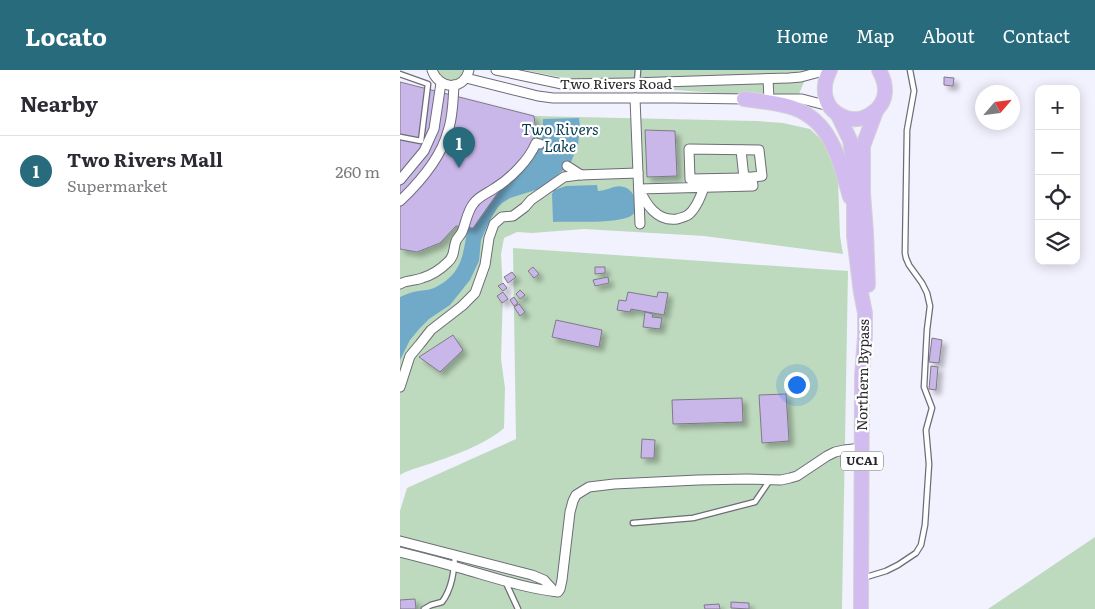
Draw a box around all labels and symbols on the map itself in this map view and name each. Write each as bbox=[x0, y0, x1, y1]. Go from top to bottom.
street label: Two Rivers Road bbox=[560, 73, 673, 93]
north arrow bbox=[975, 85, 1020, 130]
water label: Two Rivers Lake bbox=[521, 117, 599, 157]
pin: 1 bbox=[443, 127, 475, 168]
street label: Northern Bypass bbox=[851, 319, 873, 431]
your location bbox=[784, 372, 810, 398]
road number: UCA1 bbox=[841, 452, 883, 471]

